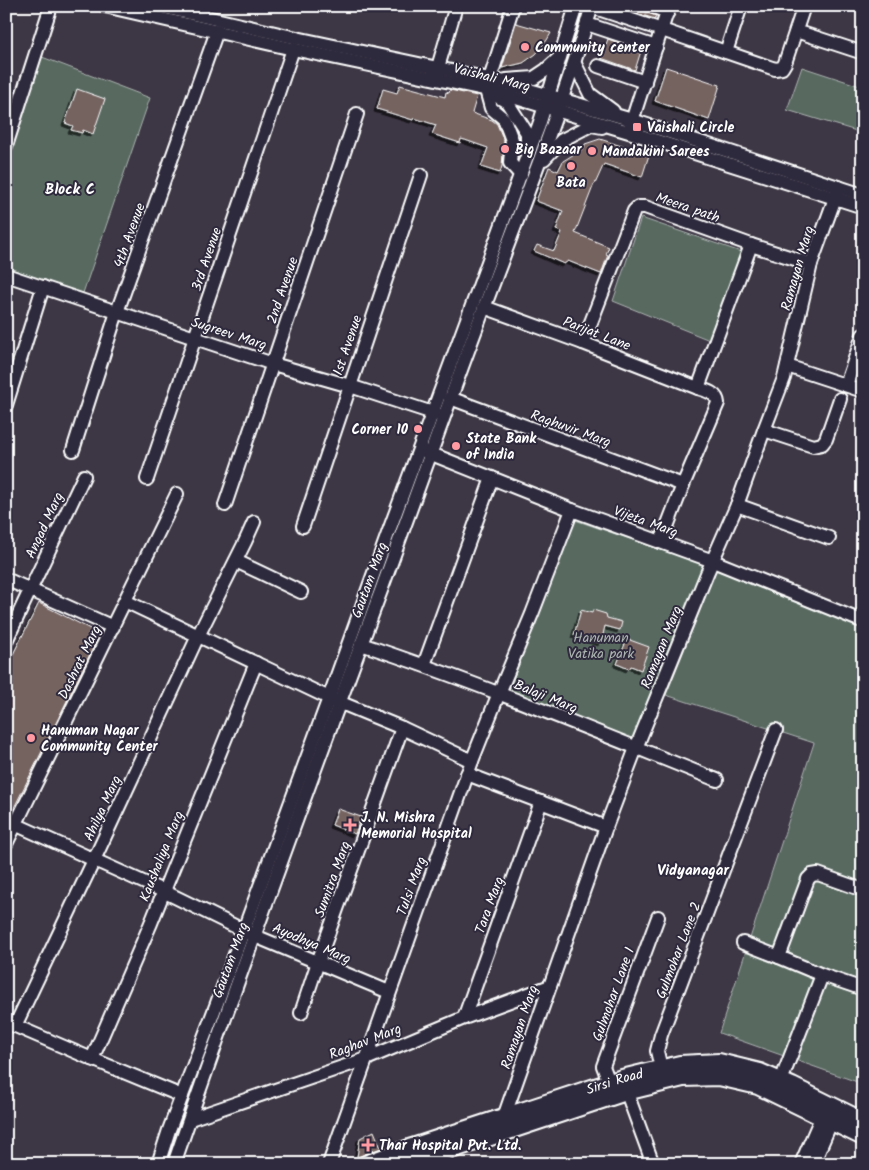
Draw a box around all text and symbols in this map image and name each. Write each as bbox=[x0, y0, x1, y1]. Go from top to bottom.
place label: Community center bbox=[535, 37, 651, 59]
marker: Community center bbox=[519, 41, 531, 53]
street label: Vaishali Marg bbox=[451, 58, 533, 98]
place label: Vaishali Circle bbox=[647, 117, 734, 139]
marker: Vaishali Circle bbox=[631, 121, 643, 133]
place label: Big Bazaar bbox=[515, 139, 582, 161]
place label: Mandakini Sarees bbox=[602, 141, 710, 163]
marker: Big Bazaar bbox=[499, 143, 511, 155]
marker: Mandakini Sarees bbox=[586, 145, 598, 157]
marker: Bata bbox=[565, 160, 577, 172]
place label: Bata bbox=[556, 172, 586, 194]
district label: Block C bbox=[45, 178, 95, 202]
street label: Meera path bbox=[653, 187, 723, 229]
street label: 4th Avenue bbox=[108, 199, 152, 271]
street label: Ramayan Marg bbox=[775, 223, 821, 313]
street label: 3rd Avenue bbox=[186, 224, 228, 294]
street label: 2nd Avenue bbox=[261, 253, 305, 327]
street label: Sugreev Marg bbox=[188, 311, 269, 357]
street label: 1st Avenue bbox=[327, 311, 369, 379]
street label: Parijat Lane bbox=[559, 311, 634, 357]
street label: Raghuvir Marg bbox=[527, 404, 614, 454]
place label: Corner 10 bbox=[351, 419, 409, 441]
marker: Corner 10 bbox=[412, 423, 424, 435]
place label: State Bank of India bbox=[466, 428, 537, 466]
marker: State Bank of India bbox=[450, 440, 462, 452]
street label: Angad Marg bbox=[20, 489, 70, 562]
street label: Vijeta Marg bbox=[610, 500, 681, 544]
street label: Gautam Marg bbox=[346, 539, 394, 621]
street label: Ramayan Marg bbox=[635, 603, 689, 692]
street label: Dashrat Marg bbox=[52, 622, 107, 703]
park label: Hanuman Vatika park bbox=[568, 627, 634, 665]
street label: Balaji Marg bbox=[510, 674, 581, 720]
place label: Hanuman Nagar Community Center bbox=[41, 720, 159, 758]
marker: Hanuman Nagar Community Center bbox=[25, 732, 37, 744]
street label: Ahilya Marg bbox=[78, 772, 128, 845]
place label: J. N. Mishra Memorial Hospital bbox=[361, 807, 472, 845]
street label: Kaushaliya Marg bbox=[134, 808, 190, 905]
marker: J. N. Mishra Memorial Hospital bbox=[343, 818, 357, 832]
street label: Sumitra Marg bbox=[309, 838, 357, 921]
street label: Tulsi Marg bbox=[391, 854, 433, 919]
district label: Vidyanagar bbox=[657, 859, 729, 883]
street label: Tara Marg bbox=[469, 873, 510, 937]
street label: Gulmohar Lane 2 bbox=[650, 899, 708, 1002]
street label: Ayodhya Marg bbox=[269, 917, 354, 970]
street label: Gautam Marg bbox=[207, 919, 255, 1001]
street label: Gulmohar Lane 1 bbox=[587, 944, 641, 1044]
street label: Ramayan Marg bbox=[495, 982, 545, 1072]
street label: Raghav Marg bbox=[326, 1018, 405, 1066]
street label: Sirsi Road bbox=[583, 1063, 646, 1101]
place label: Thar Hospital Pvt. Ltd. bbox=[379, 1135, 521, 1157]
marker: Thar Hospital Pvt. Ltd. bbox=[361, 1138, 375, 1152]

